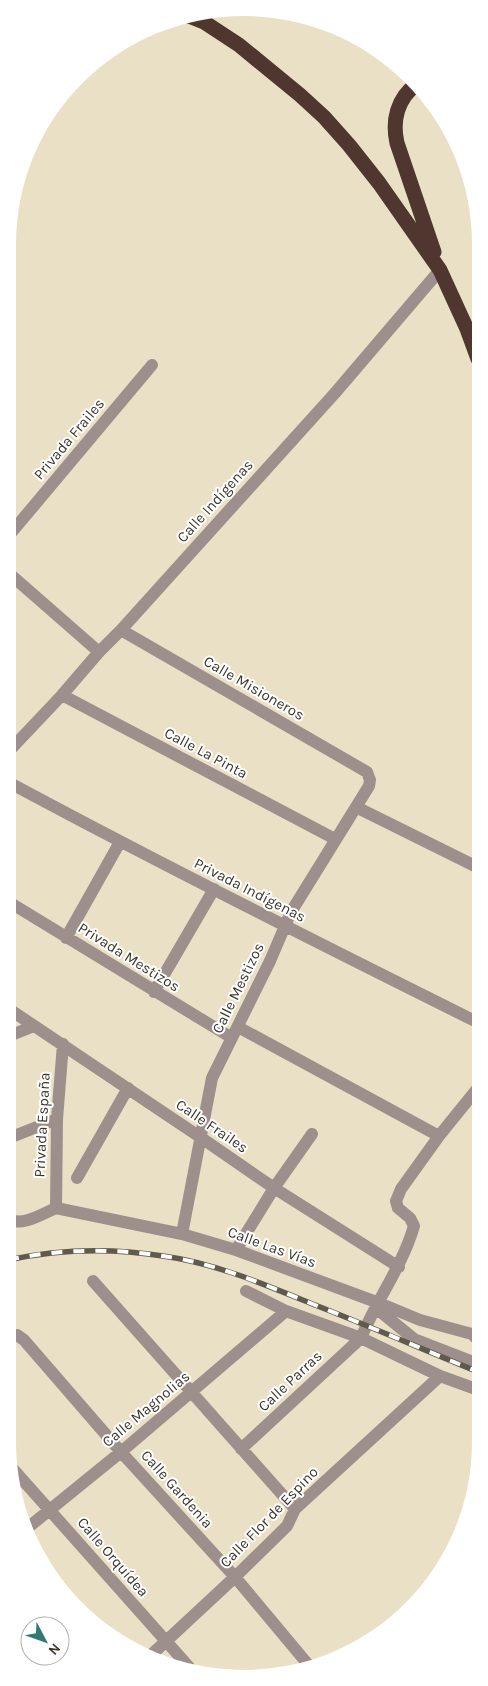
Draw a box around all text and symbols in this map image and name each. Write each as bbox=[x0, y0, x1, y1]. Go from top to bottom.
street label: Privada Frailes bbox=[30, 395, 108, 483]
street label: Calle Indígenas bbox=[173, 456, 257, 546]
street label: Calle Misioneros bbox=[201, 652, 307, 724]
street label: Calle La Pinta bbox=[161, 724, 251, 782]
street label: Privada Indígenas bbox=[191, 854, 309, 926]
street label: Privada Mestizos bbox=[75, 919, 183, 995]
street label: Calle Mestizos bbox=[208, 940, 268, 1036]
street label: Privada España bbox=[30, 1072, 54, 1178]
street label: Calle Frailes bbox=[173, 1095, 251, 1157]
street label: Calle Las Vías bbox=[225, 1223, 319, 1271]
street label: Calle Parras bbox=[254, 1347, 326, 1415]
street label: Calle Magnolias bbox=[99, 1367, 193, 1451]
street label: Calle Gardenia bbox=[137, 1446, 217, 1532]
street label: Calle Flor de Espino bbox=[216, 1463, 322, 1571]
street label: Calle Orquídea bbox=[74, 1514, 152, 1600]
north arrow bbox=[20, 1616, 70, 1666]
text: N bbox=[45, 1640, 64, 1659]

